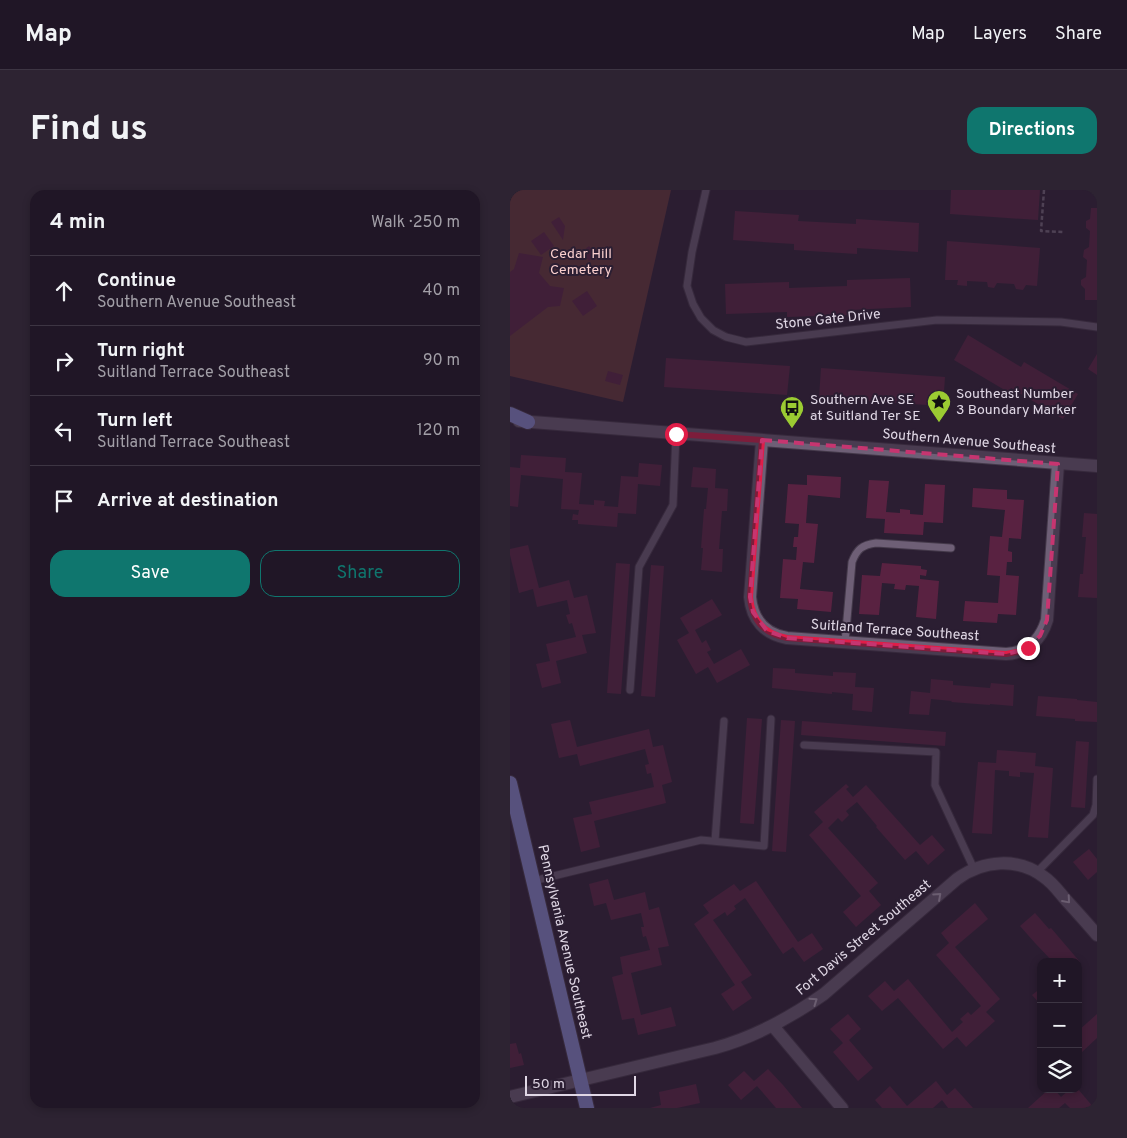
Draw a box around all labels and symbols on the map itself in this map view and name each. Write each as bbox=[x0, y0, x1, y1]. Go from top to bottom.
park label: Cedar Hill Cemetery bbox=[550, 246, 612, 279]
street label: Stone Gate Drive bbox=[774, 306, 882, 334]
place label: Southeast Number 3 Boundary Marker bbox=[956, 386, 1077, 419]
place icon: Southeast Number 3 Boundary Marker bbox=[926, 389, 952, 423]
place label: Southern Ave SE at Suitland Ter SE bbox=[810, 392, 921, 425]
bus stop icon: Southern Ave SE at Suitland Ter SE bbox=[779, 395, 805, 429]
route start bbox=[665, 423, 688, 446]
street label: Southern Avenue Southeast bbox=[882, 426, 1056, 458]
street label: Suitland Terrace Southeast bbox=[810, 617, 980, 645]
route end bbox=[1017, 637, 1040, 660]
street label: Pennsylvania Avenue Southeast bbox=[533, 843, 595, 1041]
street label: Fort Davis Street Southeast bbox=[793, 876, 935, 1000]
one-way arrow bbox=[933, 893, 942, 902]
one-way arrow bbox=[1061, 894, 1069, 903]
one-way arrow bbox=[808, 998, 818, 1007]
scale bar bbox=[525, 1073, 636, 1096]

